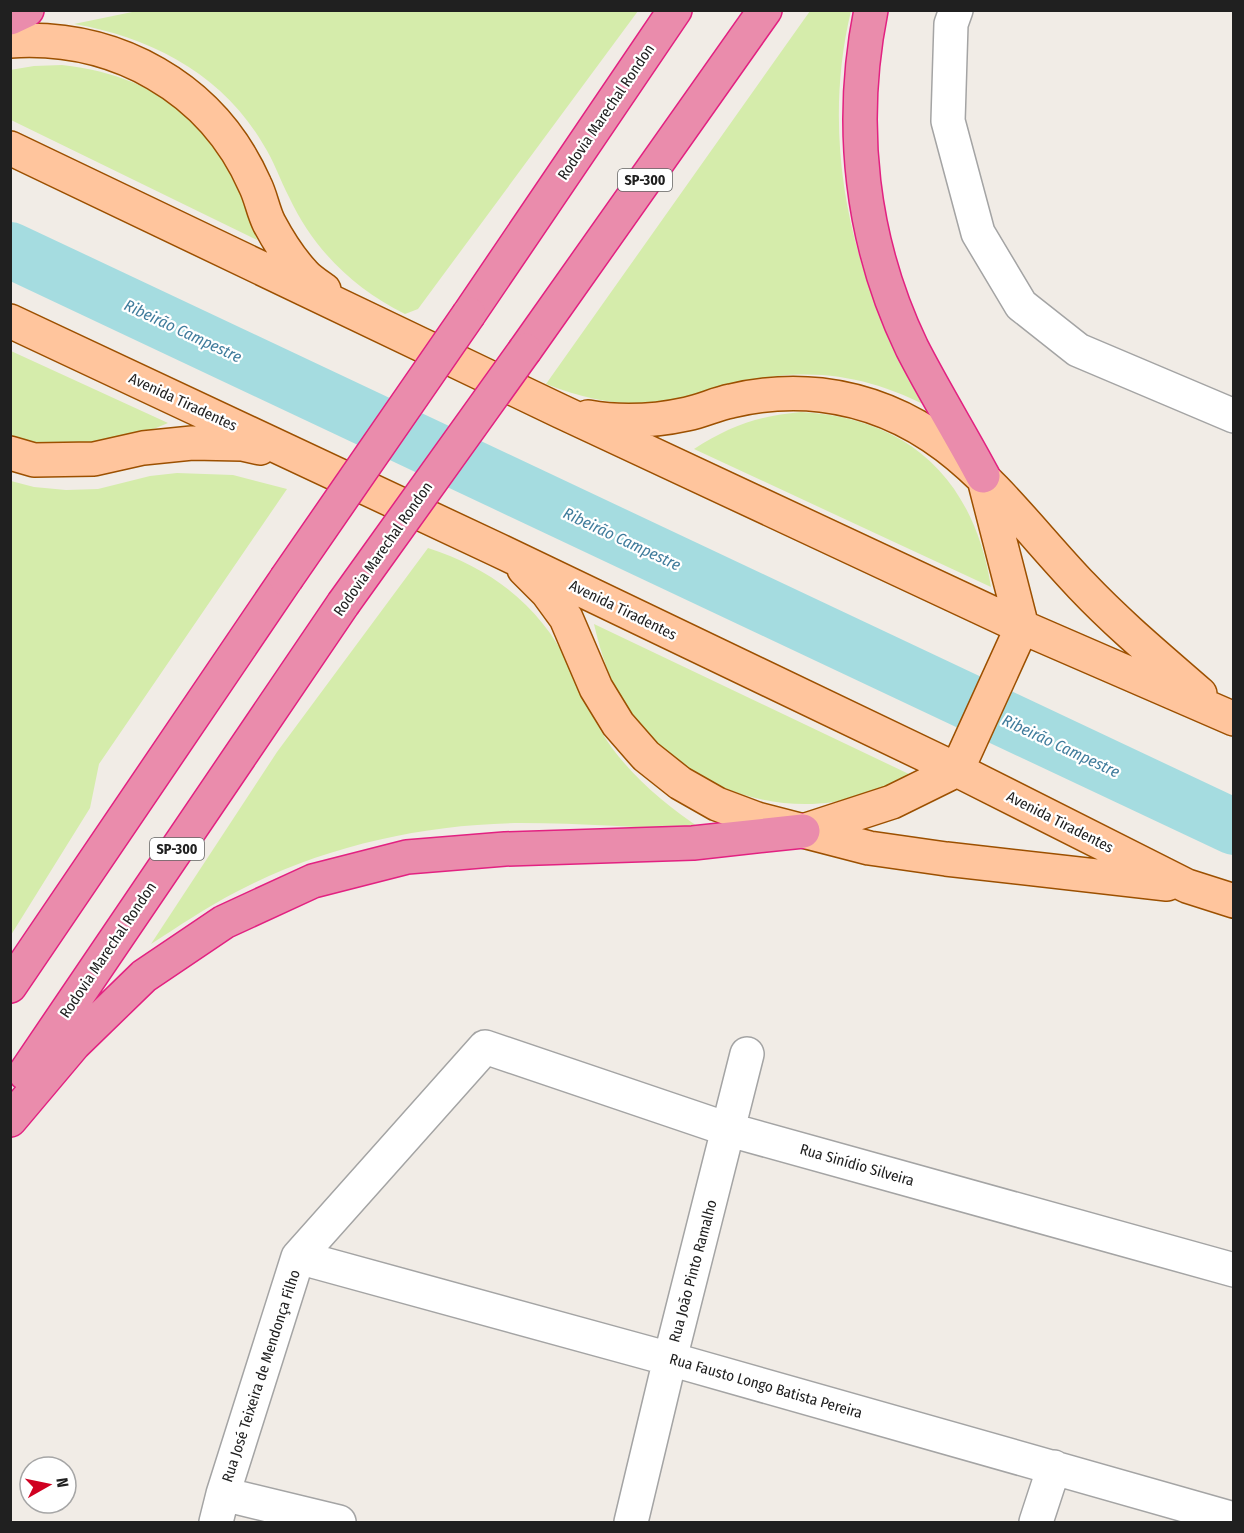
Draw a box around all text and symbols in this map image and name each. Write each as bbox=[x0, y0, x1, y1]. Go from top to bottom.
street label: Rodovia Marechal Rondon bbox=[554, 41, 658, 183]
road number: SP-300 bbox=[618, 169, 672, 191]
water label: Ribeirão Campestre bbox=[121, 296, 245, 367]
street label: Avenida Tiradentes bbox=[126, 369, 240, 435]
street label: Rodovia Marechal Rondon bbox=[330, 478, 436, 620]
water label: Ribeirão Campestre bbox=[560, 504, 684, 575]
street label: Avenida Tiradentes bbox=[566, 576, 680, 644]
water label: Ribeirão Campestre bbox=[999, 711, 1123, 782]
street label: Avenida Tiradentes bbox=[1004, 787, 1116, 857]
road number: SP-300 bbox=[150, 838, 204, 860]
street label: Rodovia Marechal Rondon bbox=[56, 879, 160, 1021]
street label: Rua Sinídio Silveira bbox=[798, 1140, 916, 1190]
street label: Rua João Pinto Ramalho bbox=[665, 1198, 721, 1344]
street label: Rua José Teixeira de Mendonça Filho bbox=[218, 1267, 304, 1485]
street label: Rua Fausto Longo Batista Pereira bbox=[667, 1350, 865, 1422]
north arrow bbox=[18, 1455, 78, 1515]
text: N bbox=[52, 1477, 72, 1489]

